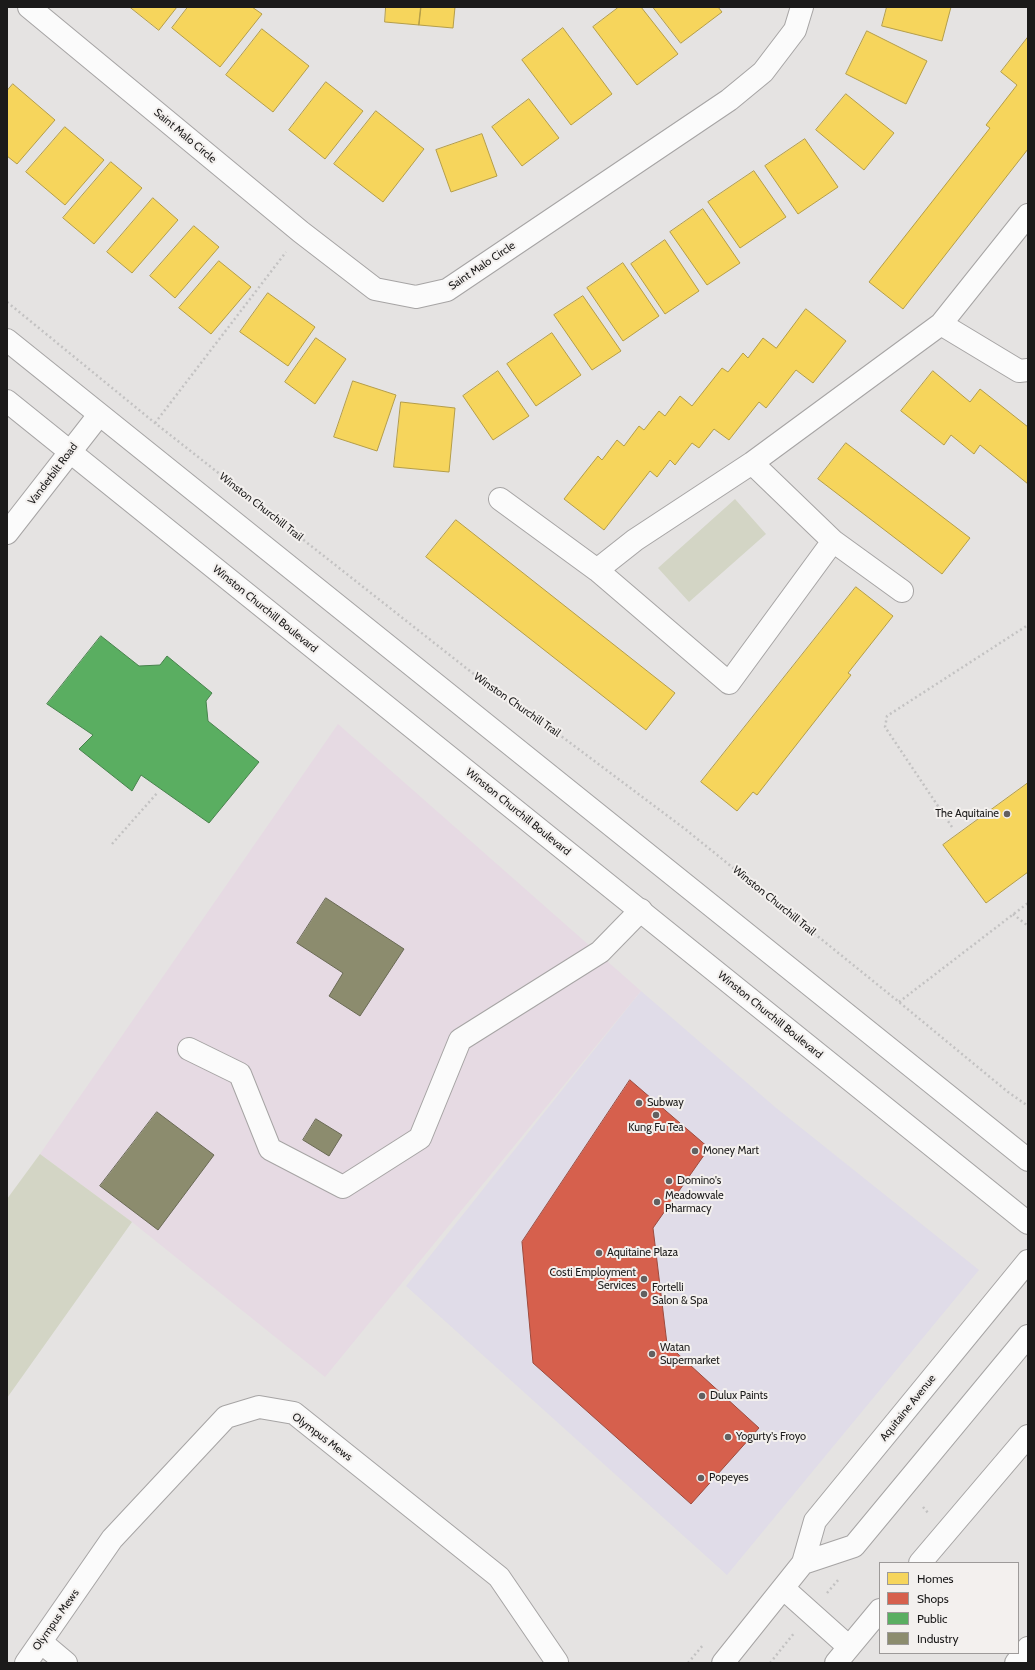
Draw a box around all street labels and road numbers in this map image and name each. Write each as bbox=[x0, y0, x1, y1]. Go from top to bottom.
street label: Saint Malo Circle bbox=[151, 106, 219, 166]
street label: Saint Malo Circle bbox=[446, 239, 518, 293]
street label: Vanderbilt Road bbox=[25, 441, 81, 507]
street label: Winston Churchill Trail bbox=[216, 470, 306, 544]
street label: Winston Churchill Boulevard bbox=[210, 563, 320, 655]
street label: Winston Churchill Trail bbox=[471, 670, 563, 740]
street label: Winston Churchill Boulevard bbox=[463, 766, 573, 858]
street label: Winston Churchill Trail bbox=[730, 863, 818, 939]
street label: Winston Churchill Boulevard bbox=[715, 969, 825, 1061]
street label: Aquitaine Avenue bbox=[877, 1372, 939, 1444]
street label: Olympus Mews bbox=[289, 1410, 355, 1464]
street label: Olympus Mews bbox=[30, 1587, 82, 1653]

